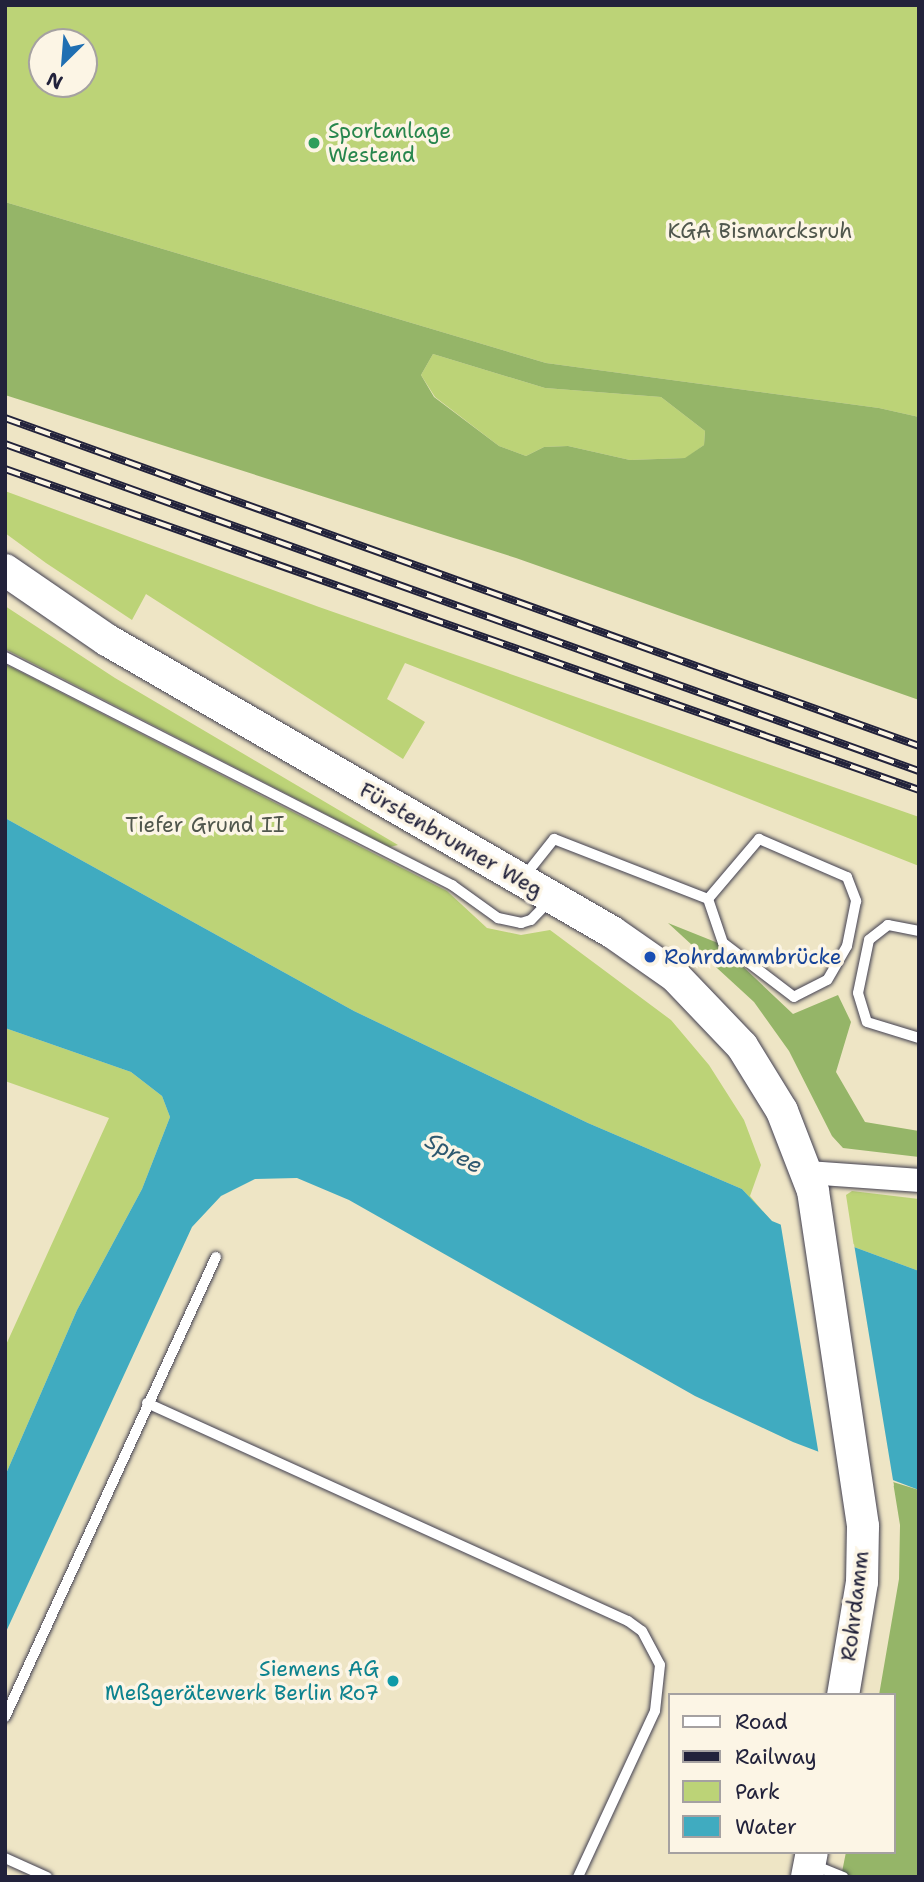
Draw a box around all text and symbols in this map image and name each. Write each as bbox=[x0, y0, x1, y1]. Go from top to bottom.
north arrow bbox=[28, 28, 98, 98]
text: N bbox=[43, 66, 67, 95]
place label: Sportanlage Westend bbox=[328, 118, 451, 168]
marker: Sportanlage Westend bbox=[306, 135, 322, 151]
park label: KGA Bismarcksruh bbox=[668, 218, 852, 244]
street label: Fürstenbrunner Weg bbox=[355, 777, 547, 903]
park label: Tiefer Grund II bbox=[125, 812, 285, 838]
place label: Rohrdammbrücke bbox=[664, 944, 842, 970]
marker: Rohrdammbrücke bbox=[642, 949, 658, 965]
water label: Spree bbox=[421, 1127, 487, 1179]
street label: Rohrdamm bbox=[836, 1550, 874, 1662]
place label: Siemens AG Meßgerätewerk Berlin Ro7 bbox=[105, 1656, 379, 1706]
marker: Siemens AG Meßgerätewerk Berlin Ro7 bbox=[385, 1673, 401, 1689]
legend bbox=[668, 1693, 896, 1854]
text: Road bbox=[735, 1708, 788, 1736]
text: Railway bbox=[735, 1743, 817, 1771]
text: Park bbox=[735, 1778, 780, 1806]
text: Water bbox=[735, 1813, 797, 1841]

